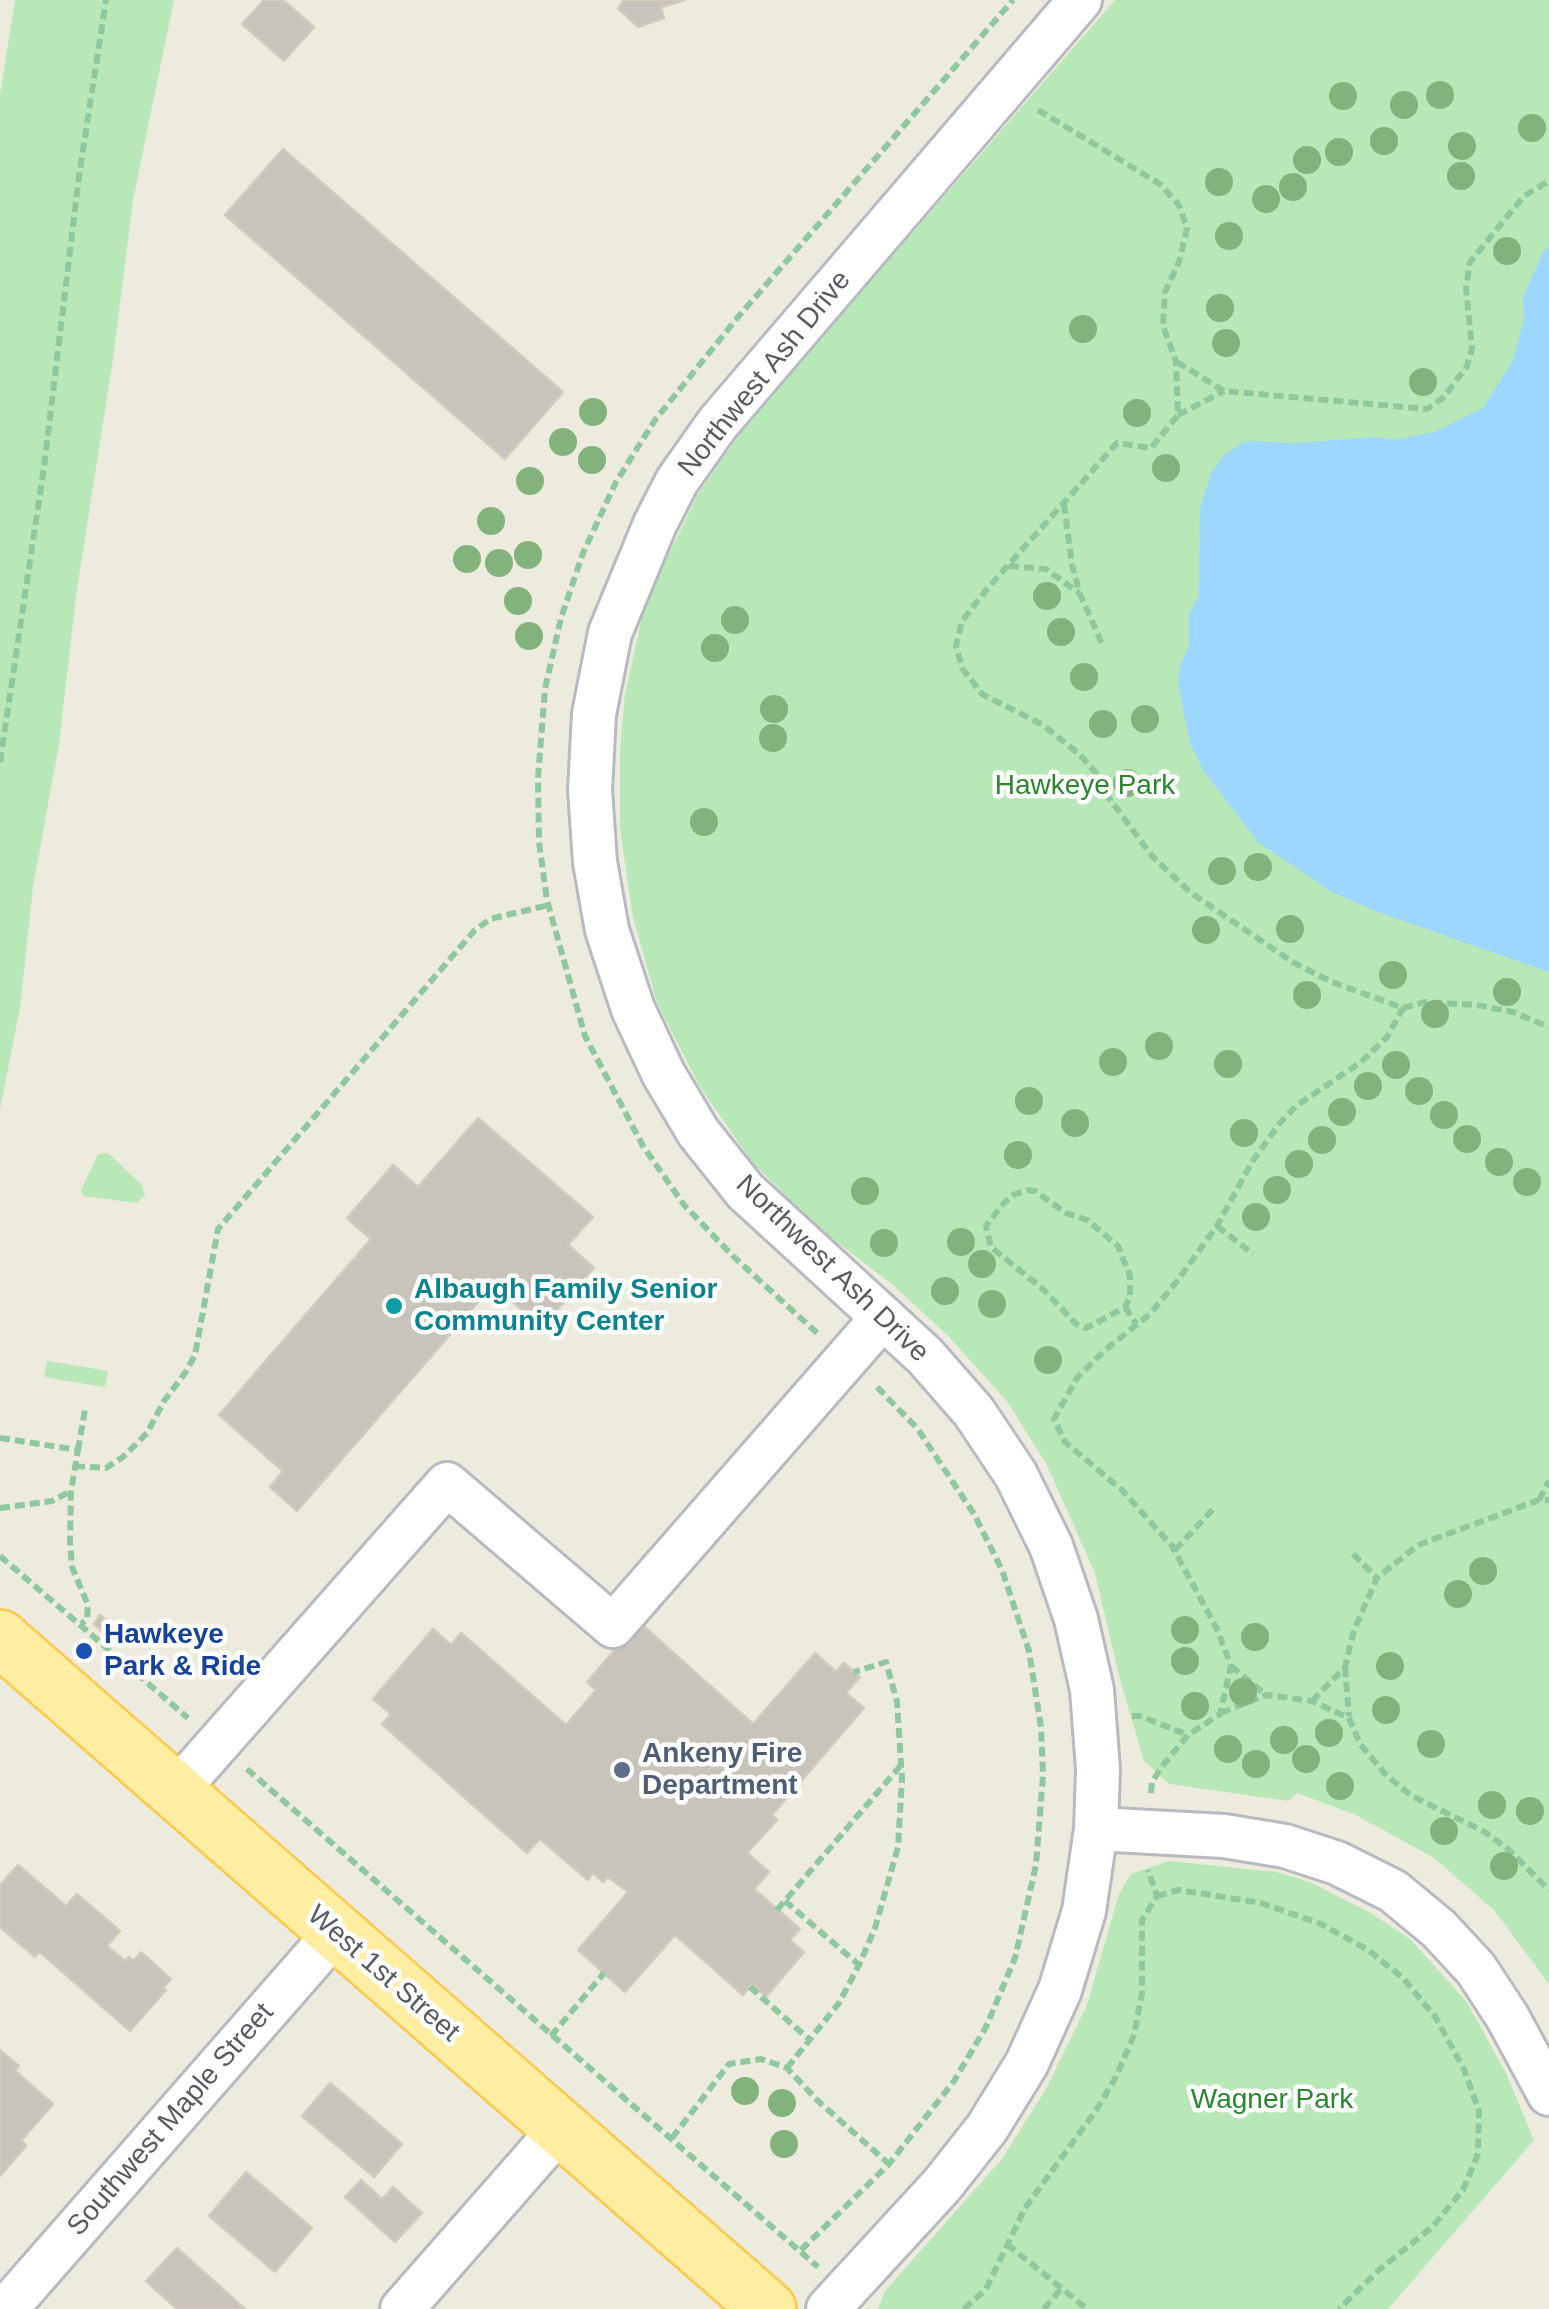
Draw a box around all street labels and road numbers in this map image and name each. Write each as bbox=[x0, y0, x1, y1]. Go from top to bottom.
street label: Northwest Ash Drive bbox=[672, 264, 858, 484]
street label: Northwest Ash Drive bbox=[729, 1168, 935, 1370]
street label: West 1st Street bbox=[300, 1899, 466, 2049]
street label: Southwest Maple Street bbox=[61, 1997, 281, 2243]

